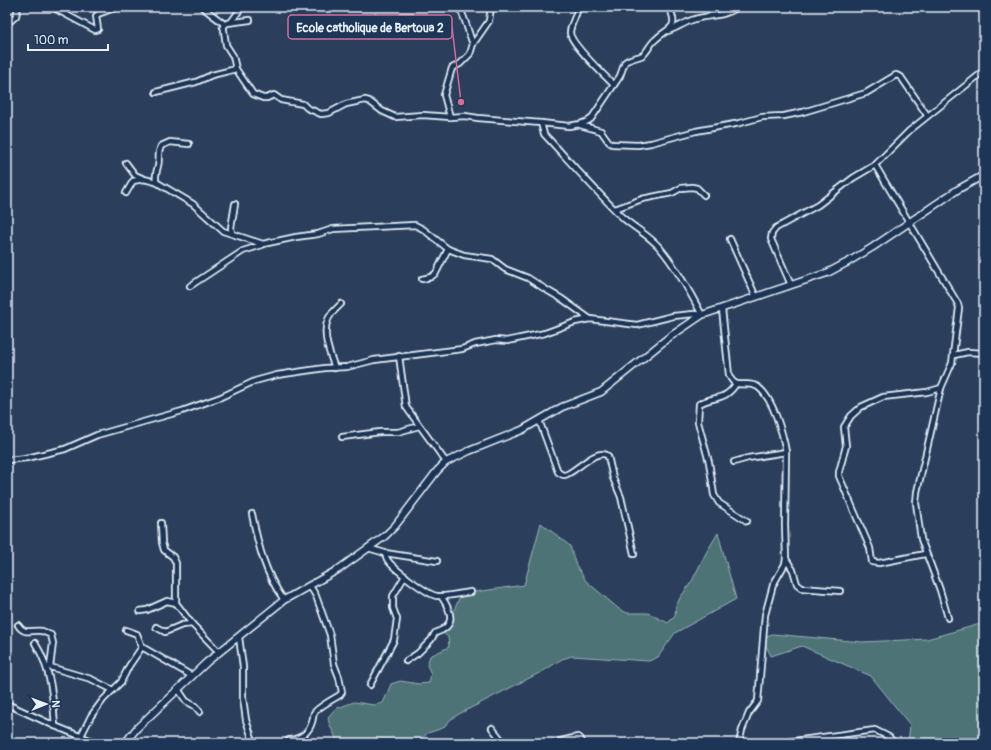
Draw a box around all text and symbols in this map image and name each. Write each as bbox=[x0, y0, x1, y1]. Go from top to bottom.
callout: Ecole catholique de Bertoua 2 bbox=[288, 15, 452, 39]
text: Ecole catholique de Bertoua 2 bbox=[296, 21, 444, 36]
scale bar bbox=[28, 26, 108, 52]
text: 100 m bbox=[34, 33, 69, 48]
north arrow bbox=[26, 684, 66, 724]
text: N bbox=[49, 700, 62, 708]

